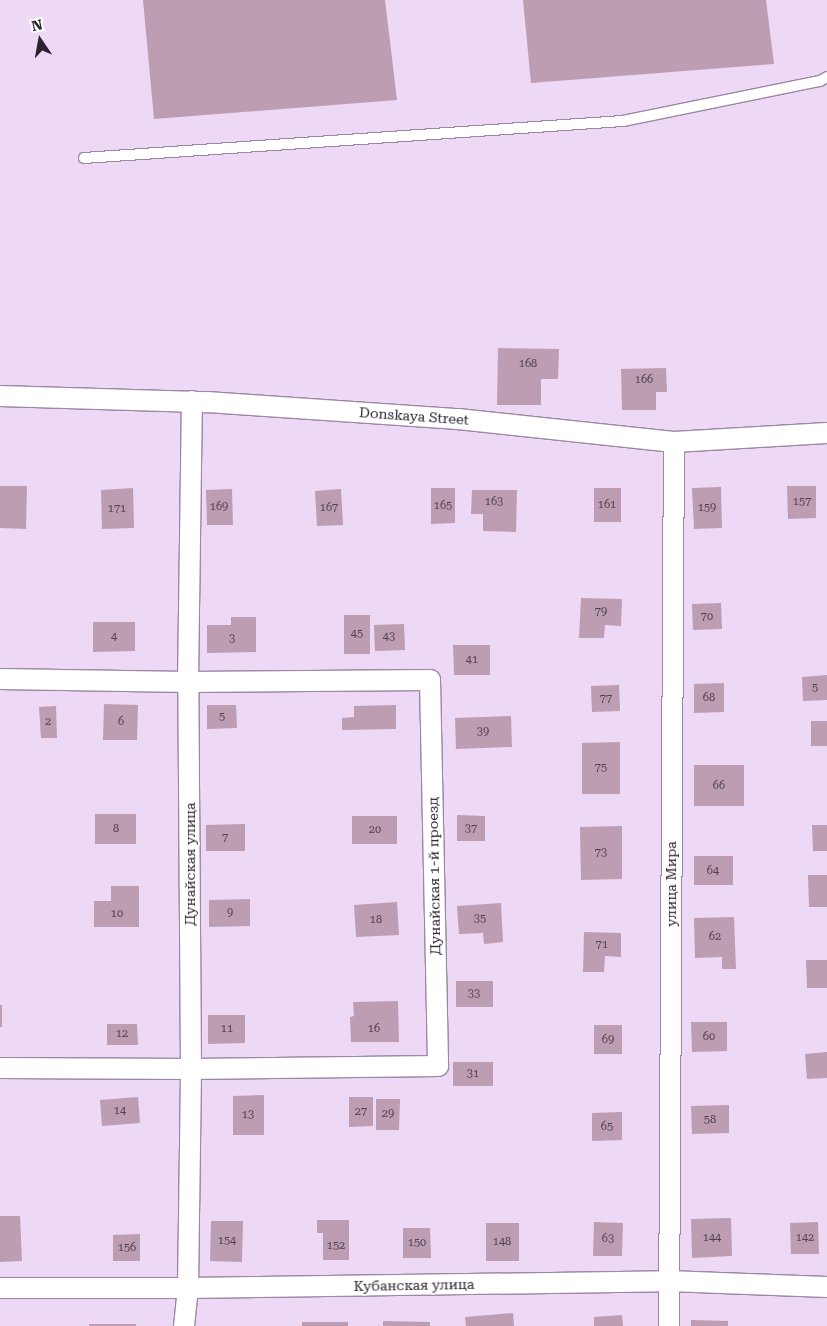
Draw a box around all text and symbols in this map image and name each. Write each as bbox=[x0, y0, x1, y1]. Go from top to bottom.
north arrow bbox=[15, 15, 65, 65]
text: N bbox=[30, 16, 44, 34]
house number: 168 bbox=[519, 357, 537, 371]
house number: 166 bbox=[635, 373, 653, 387]
street label: Donskaya Street bbox=[359, 404, 469, 428]
house number: 163 bbox=[485, 495, 503, 509]
house number: 157 bbox=[793, 495, 811, 509]
house number: 161 bbox=[598, 498, 616, 512]
house number: 165 bbox=[434, 499, 452, 513]
house number: 169 bbox=[210, 500, 228, 514]
house number: 167 bbox=[320, 501, 338, 515]
house number: 159 bbox=[698, 501, 716, 515]
house number: 171 bbox=[108, 502, 126, 516]
house number: 79 bbox=[595, 605, 607, 619]
house number: 70 bbox=[701, 610, 713, 624]
house number: 45 bbox=[351, 627, 363, 641]
house number: 4 bbox=[111, 630, 117, 644]
house number: 43 bbox=[383, 630, 395, 644]
house number: 3 bbox=[229, 632, 235, 646]
house number: 41 bbox=[466, 653, 478, 667]
house number: 5 bbox=[812, 681, 818, 695]
house number: 68 bbox=[703, 691, 715, 705]
house number: 77 bbox=[600, 692, 612, 706]
house number: 5 bbox=[219, 710, 225, 724]
house number: 2 bbox=[45, 715, 51, 729]
house number: 6 bbox=[118, 715, 124, 729]
house number: 39 bbox=[477, 725, 489, 739]
house number: 75 bbox=[595, 761, 607, 775]
house number: 66 bbox=[713, 779, 725, 793]
street label: Дунайская 1-й проезд bbox=[424, 797, 444, 955]
street label: Дунайская улица bbox=[182, 802, 198, 926]
house number: 8 bbox=[113, 822, 119, 836]
house number: 37 bbox=[465, 822, 477, 836]
house number: 20 bbox=[369, 823, 381, 837]
house number: 7 bbox=[222, 831, 228, 845]
street label: улица Мира bbox=[663, 841, 679, 927]
house number: 73 bbox=[595, 846, 607, 860]
house number: 64 bbox=[707, 864, 719, 878]
house number: 9 bbox=[227, 906, 233, 920]
house number: 10 bbox=[111, 907, 123, 921]
house number: 35 bbox=[474, 912, 486, 926]
house number: 18 bbox=[370, 913, 382, 927]
house number: 62 bbox=[709, 930, 721, 944]
house number: 71 bbox=[596, 938, 608, 952]
house number: 33 bbox=[468, 987, 480, 1001]
house number: 11 bbox=[221, 1022, 233, 1036]
house number: 16 bbox=[368, 1022, 380, 1036]
house number: 12 bbox=[116, 1027, 128, 1041]
house number: 60 bbox=[703, 1030, 715, 1044]
house number: 69 bbox=[602, 1033, 614, 1047]
house number: 31 bbox=[467, 1067, 479, 1081]
house number: 14 bbox=[114, 1104, 126, 1118]
house number: 27 bbox=[355, 1105, 367, 1119]
house number: 29 bbox=[382, 1107, 394, 1121]
house number: 13 bbox=[242, 1108, 254, 1122]
house number: 58 bbox=[704, 1113, 716, 1127]
house number: 65 bbox=[601, 1120, 613, 1134]
house number: 144 bbox=[703, 1231, 721, 1245]
house number: 142 bbox=[796, 1231, 814, 1245]
house number: 63 bbox=[602, 1232, 614, 1246]
house number: 154 bbox=[218, 1234, 236, 1248]
house number: 148 bbox=[493, 1235, 511, 1249]
house number: 150 bbox=[408, 1236, 426, 1250]
house number: 152 bbox=[327, 1239, 345, 1253]
house number: 156 bbox=[118, 1241, 136, 1255]
street label: Кубанская улица bbox=[353, 1276, 475, 1294]

